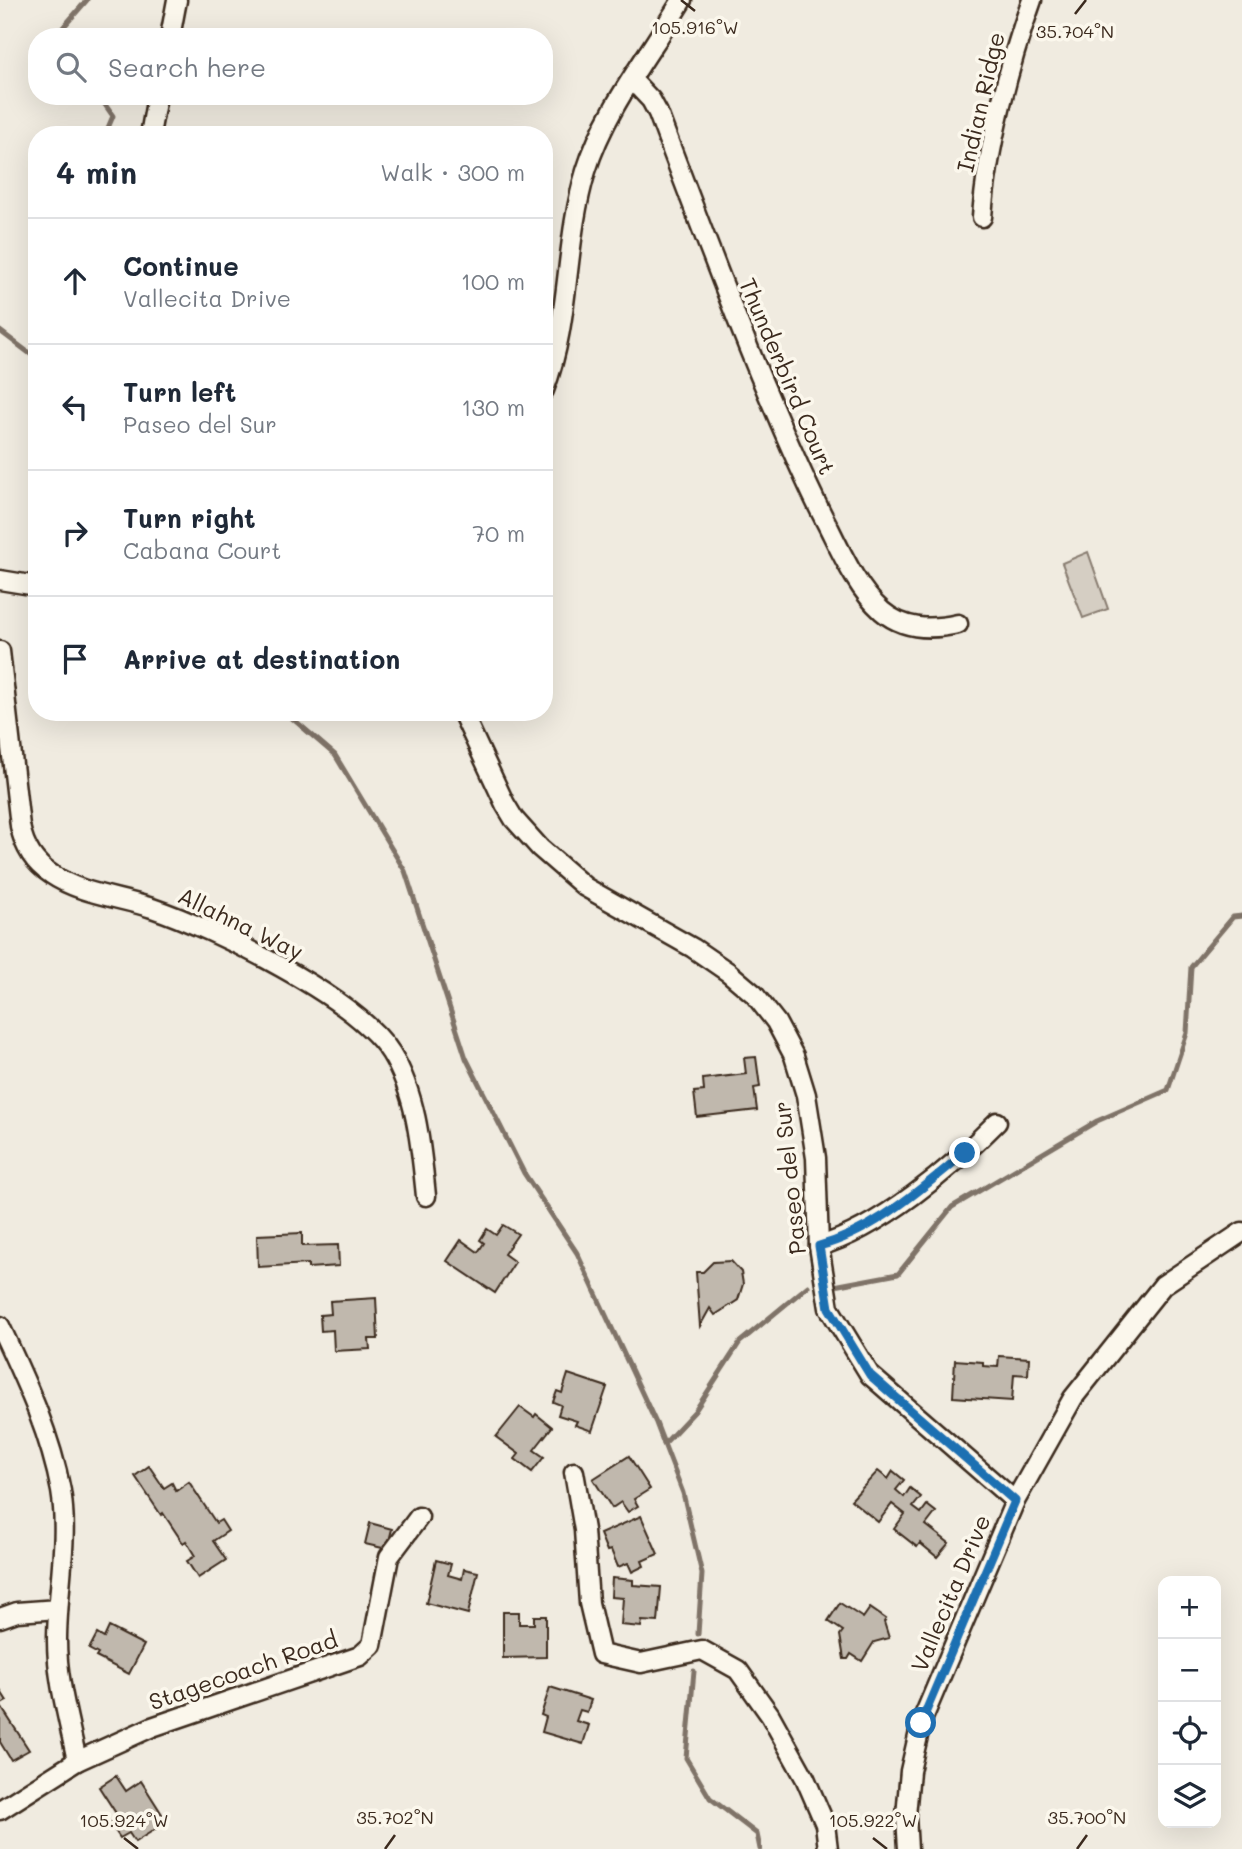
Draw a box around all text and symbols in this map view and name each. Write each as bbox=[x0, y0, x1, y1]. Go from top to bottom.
text: 105.916°W bbox=[651, 15, 739, 39]
text: 35.704°N bbox=[1036, 19, 1114, 43]
search box bbox=[28, 28, 553, 105]
street label: Indian Ridge bbox=[949, 29, 1011, 175]
icon: search bbox=[52, 48, 90, 86]
text: Search here bbox=[108, 50, 266, 84]
text: 4 min bbox=[56, 152, 137, 192]
text: Walk · 300 m bbox=[380, 157, 525, 187]
text: Continue bbox=[123, 249, 239, 283]
icon: ahead bbox=[56, 262, 94, 300]
text: 100 m bbox=[461, 266, 525, 296]
street label: Thunderbird Court bbox=[733, 273, 843, 479]
text: Vallecita Drive bbox=[123, 283, 291, 313]
text: Turn left bbox=[123, 375, 236, 409]
icon: left bbox=[56, 388, 94, 426]
text: 130 m bbox=[461, 392, 525, 422]
text: Paseo del Sur bbox=[123, 409, 277, 439]
text: Turn right bbox=[123, 501, 256, 535]
icon: right bbox=[56, 514, 94, 552]
text: 70 m bbox=[472, 518, 525, 548]
text: Cabana Court bbox=[123, 535, 281, 565]
icon: arrive bbox=[56, 640, 94, 678]
text: Arrive at destination bbox=[123, 642, 400, 676]
street label: Allahna Way bbox=[173, 880, 309, 966]
street label: Paseo del Sur bbox=[766, 1100, 812, 1256]
route end bbox=[949, 1137, 980, 1168]
street label: Vallecita Drive bbox=[903, 1510, 997, 1676]
map controls bbox=[1158, 1576, 1221, 1828]
button: + bbox=[1158, 1576, 1221, 1639]
street label: Stagecoach Road bbox=[145, 1624, 341, 1716]
button: − bbox=[1158, 1639, 1221, 1702]
button: locate bbox=[1158, 1702, 1221, 1765]
route start bbox=[905, 1707, 936, 1738]
button: layers bbox=[1158, 1765, 1221, 1828]
text: 35.702°N bbox=[356, 1805, 434, 1829]
text: 35.700°N bbox=[1048, 1805, 1126, 1829]
text: 105.924°W bbox=[80, 1808, 168, 1832]
text: 105.922°W bbox=[829, 1808, 917, 1832]

